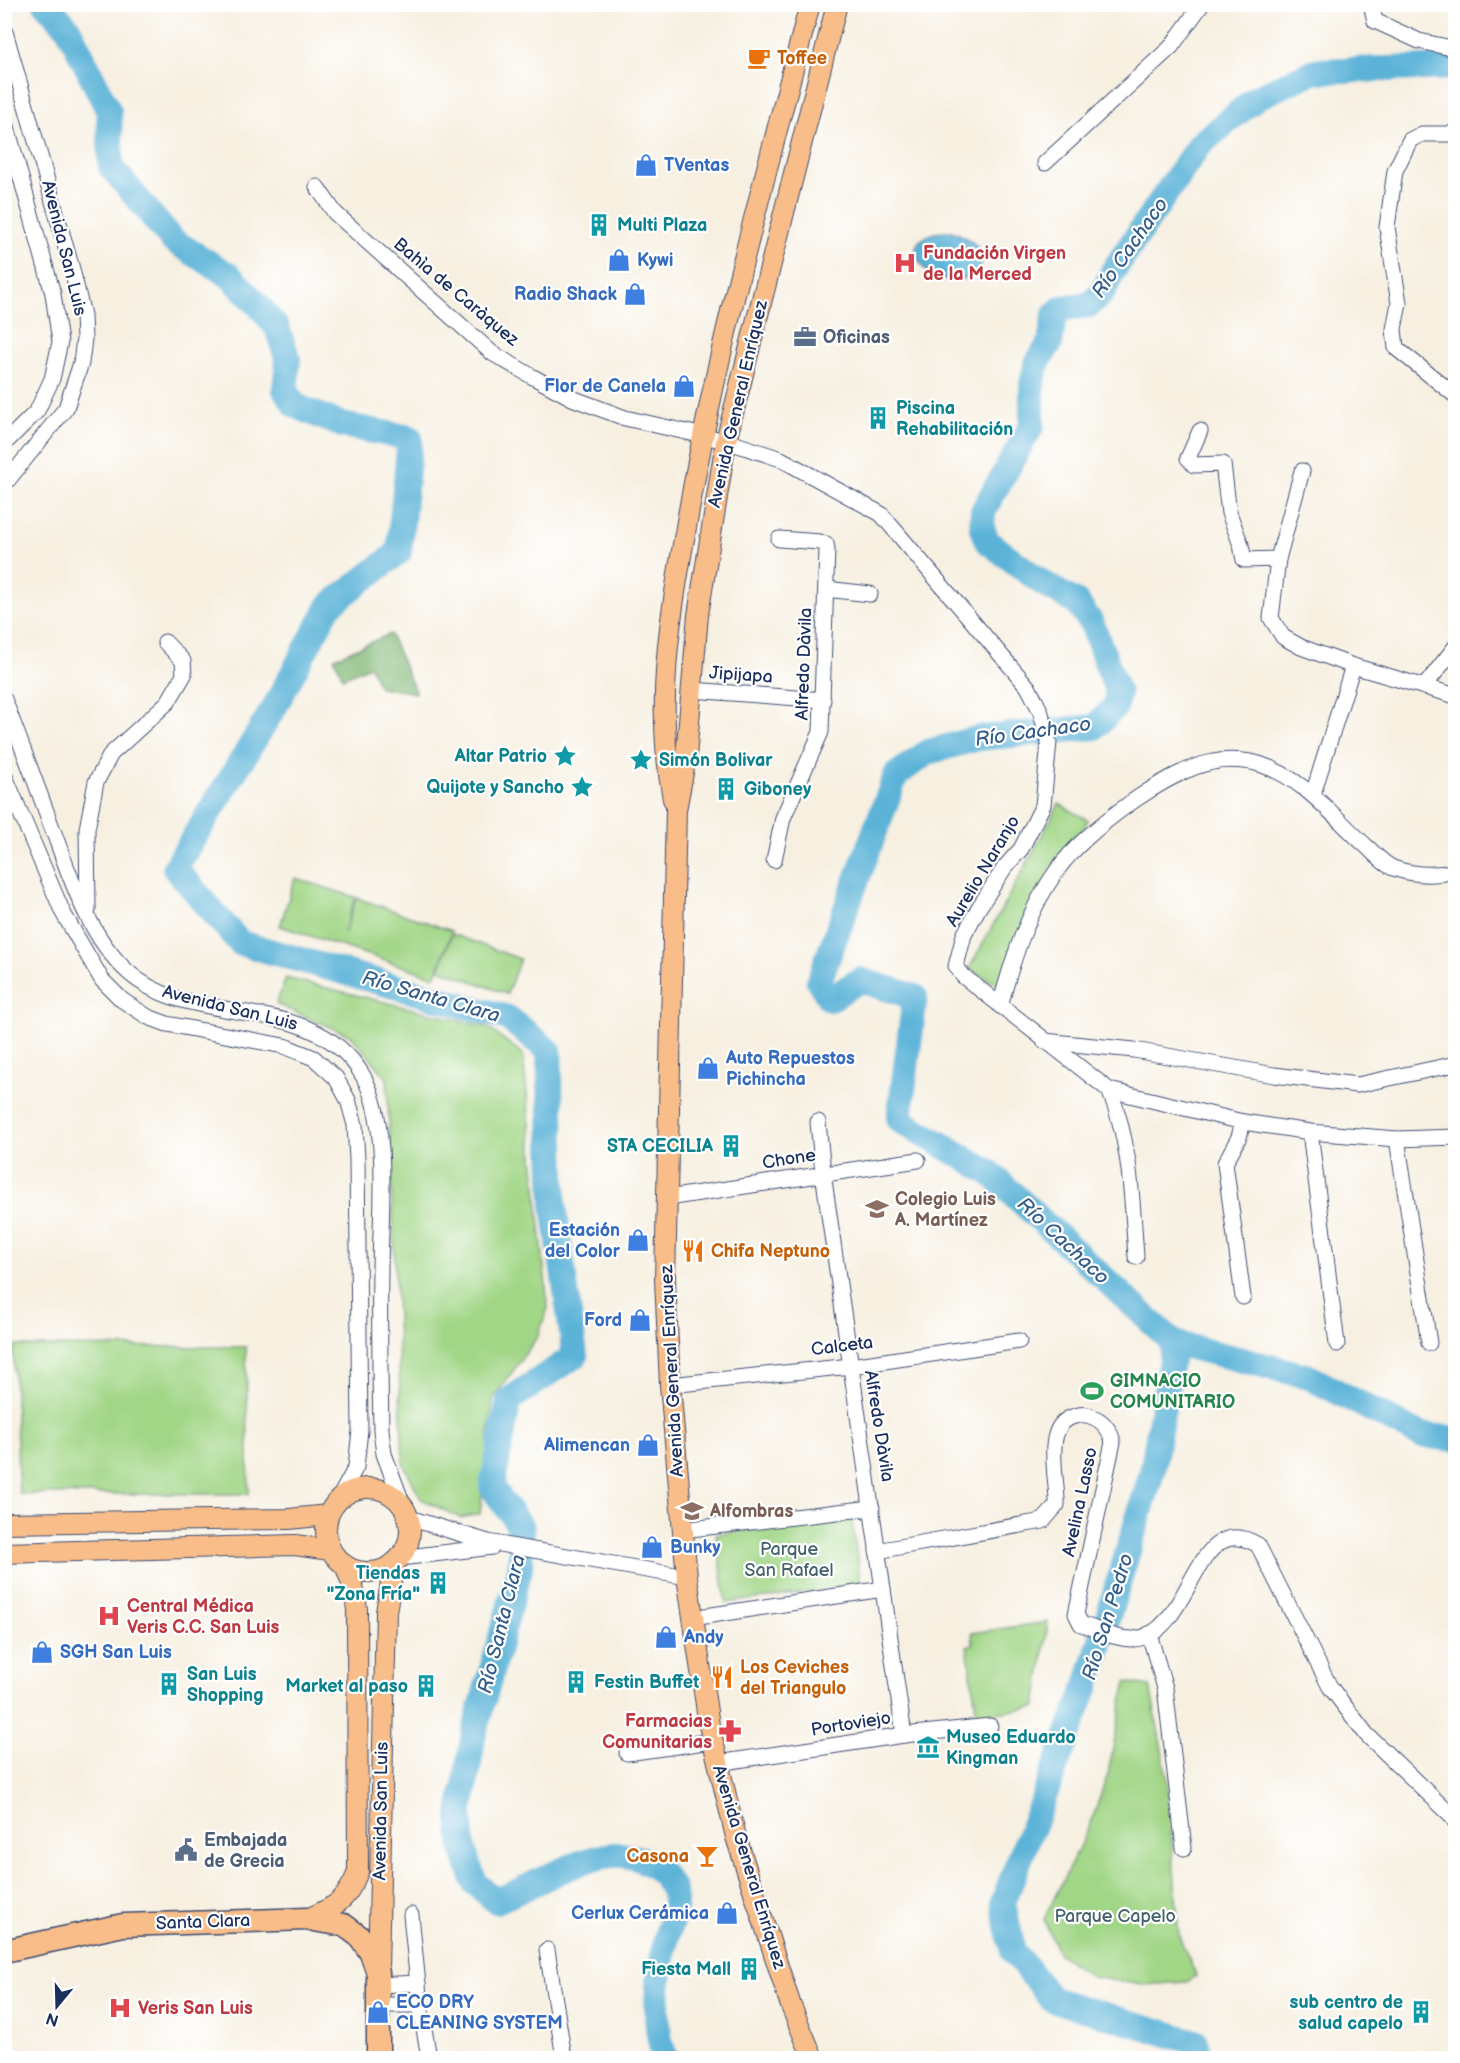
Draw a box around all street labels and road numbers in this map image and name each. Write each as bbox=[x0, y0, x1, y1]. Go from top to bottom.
street label: Avenida San Luis bbox=[37, 178, 91, 318]
street label: Bahìa de Caràquez bbox=[389, 234, 523, 351]
street label: Avenida General Enríquez bbox=[704, 298, 772, 510]
street label: Alfredo Dàvila bbox=[792, 607, 816, 721]
street label: Jipijapa bbox=[709, 662, 773, 688]
street label: Aurelio Naranjo bbox=[942, 812, 1024, 930]
street label: Avenida San Luis bbox=[160, 981, 300, 1035]
street label: Chone bbox=[761, 1144, 818, 1174]
street label: Avenida General Enríquez bbox=[656, 1264, 688, 1477]
street label: Calceta bbox=[810, 1332, 874, 1360]
street label: Alfredo Dàvila bbox=[860, 1369, 898, 1483]
street label: Avelina Lasso bbox=[1058, 1445, 1102, 1559]
street label: Portoviejo bbox=[810, 1707, 892, 1741]
street label: Avenida San Luis bbox=[369, 1741, 393, 1880]
street label: Avenida General Enríquez bbox=[708, 1762, 790, 1972]
street label: Santa Clara bbox=[155, 1910, 251, 1934]

